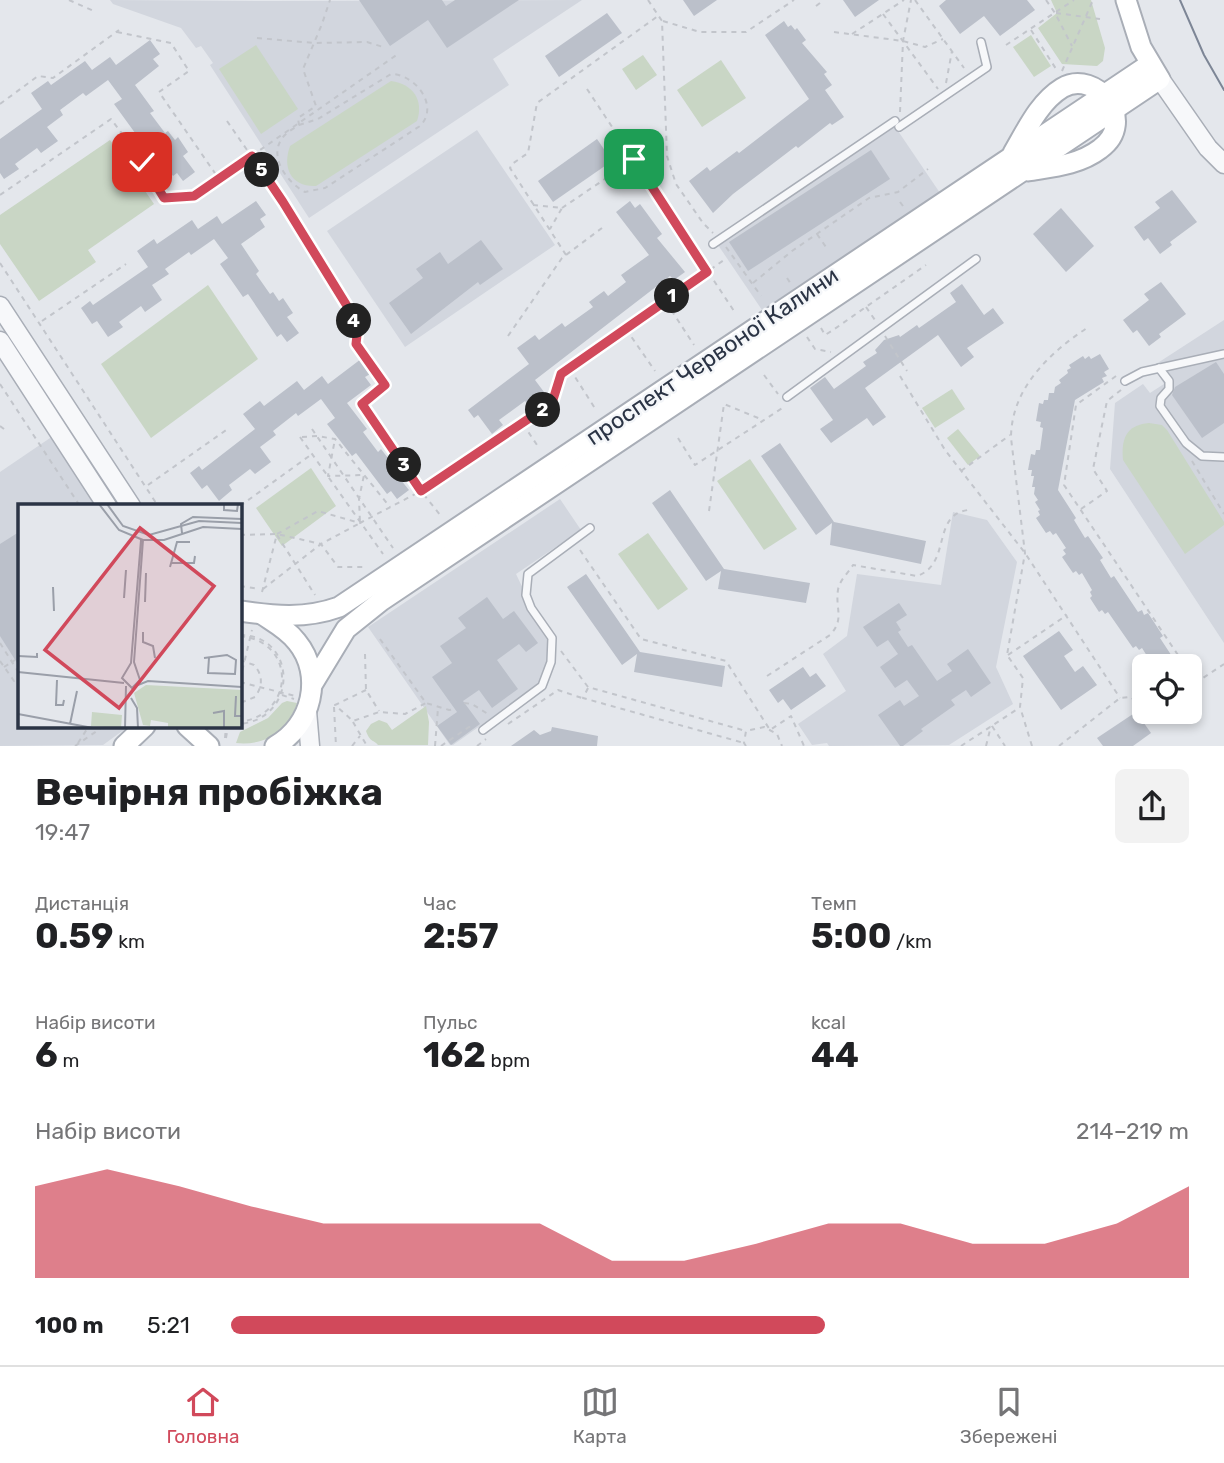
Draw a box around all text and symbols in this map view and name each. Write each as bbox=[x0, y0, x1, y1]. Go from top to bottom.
pin bbox=[604, 129, 664, 189]
pin bbox=[112, 132, 172, 192]
icon: arrive bbox=[615, 140, 653, 178]
icon: check bbox=[123, 143, 161, 181]
pin: 5 bbox=[244, 152, 280, 188]
text: 5 bbox=[255, 158, 268, 181]
street label: проспект Червоної Калини bbox=[580, 261, 844, 451]
pin: 1 bbox=[654, 278, 690, 314]
text: 1 bbox=[667, 284, 676, 307]
pin: 4 bbox=[336, 304, 372, 338]
text: 4 bbox=[347, 309, 360, 332]
pin: 2 bbox=[526, 392, 560, 428]
text: 2 bbox=[536, 398, 549, 421]
pin: 3 bbox=[386, 448, 422, 482]
text: 3 bbox=[397, 453, 410, 476]
inset map bbox=[18, 504, 242, 728]
map controls bbox=[1132, 654, 1202, 724]
button: locate bbox=[1132, 654, 1202, 724]
text: Вечірня пробіжка bbox=[35, 769, 383, 815]
button: share bbox=[1115, 769, 1189, 843]
text: 19:47 bbox=[35, 818, 90, 846]
text: Дистанція bbox=[35, 892, 129, 915]
text: Час bbox=[423, 892, 456, 915]
text: Темп bbox=[811, 892, 857, 915]
text: 0.59 bbox=[35, 915, 114, 957]
text: 2:57 bbox=[423, 915, 499, 957]
text: 5:00 bbox=[811, 915, 891, 957]
text: km bbox=[114, 930, 145, 953]
text: /km bbox=[891, 930, 932, 953]
text: Набір висоти bbox=[35, 1011, 156, 1034]
text: Пульс bbox=[423, 1011, 477, 1034]
text: kcal bbox=[811, 1011, 846, 1034]
text: 6 bbox=[35, 1034, 58, 1076]
text: 162 bbox=[423, 1034, 486, 1076]
text: 44 bbox=[811, 1034, 859, 1076]
text: m bbox=[58, 1049, 79, 1072]
text: bpm bbox=[486, 1049, 530, 1072]
text: Набір висоти bbox=[35, 1117, 181, 1145]
text: 214–219 m bbox=[1076, 1117, 1189, 1145]
text: 100 m bbox=[35, 1311, 104, 1339]
text: 5:21 bbox=[147, 1311, 190, 1339]
tab: Головна bbox=[167, 1383, 240, 1448]
tab: Карта bbox=[573, 1383, 627, 1448]
tab: Збережені bbox=[960, 1383, 1057, 1448]

